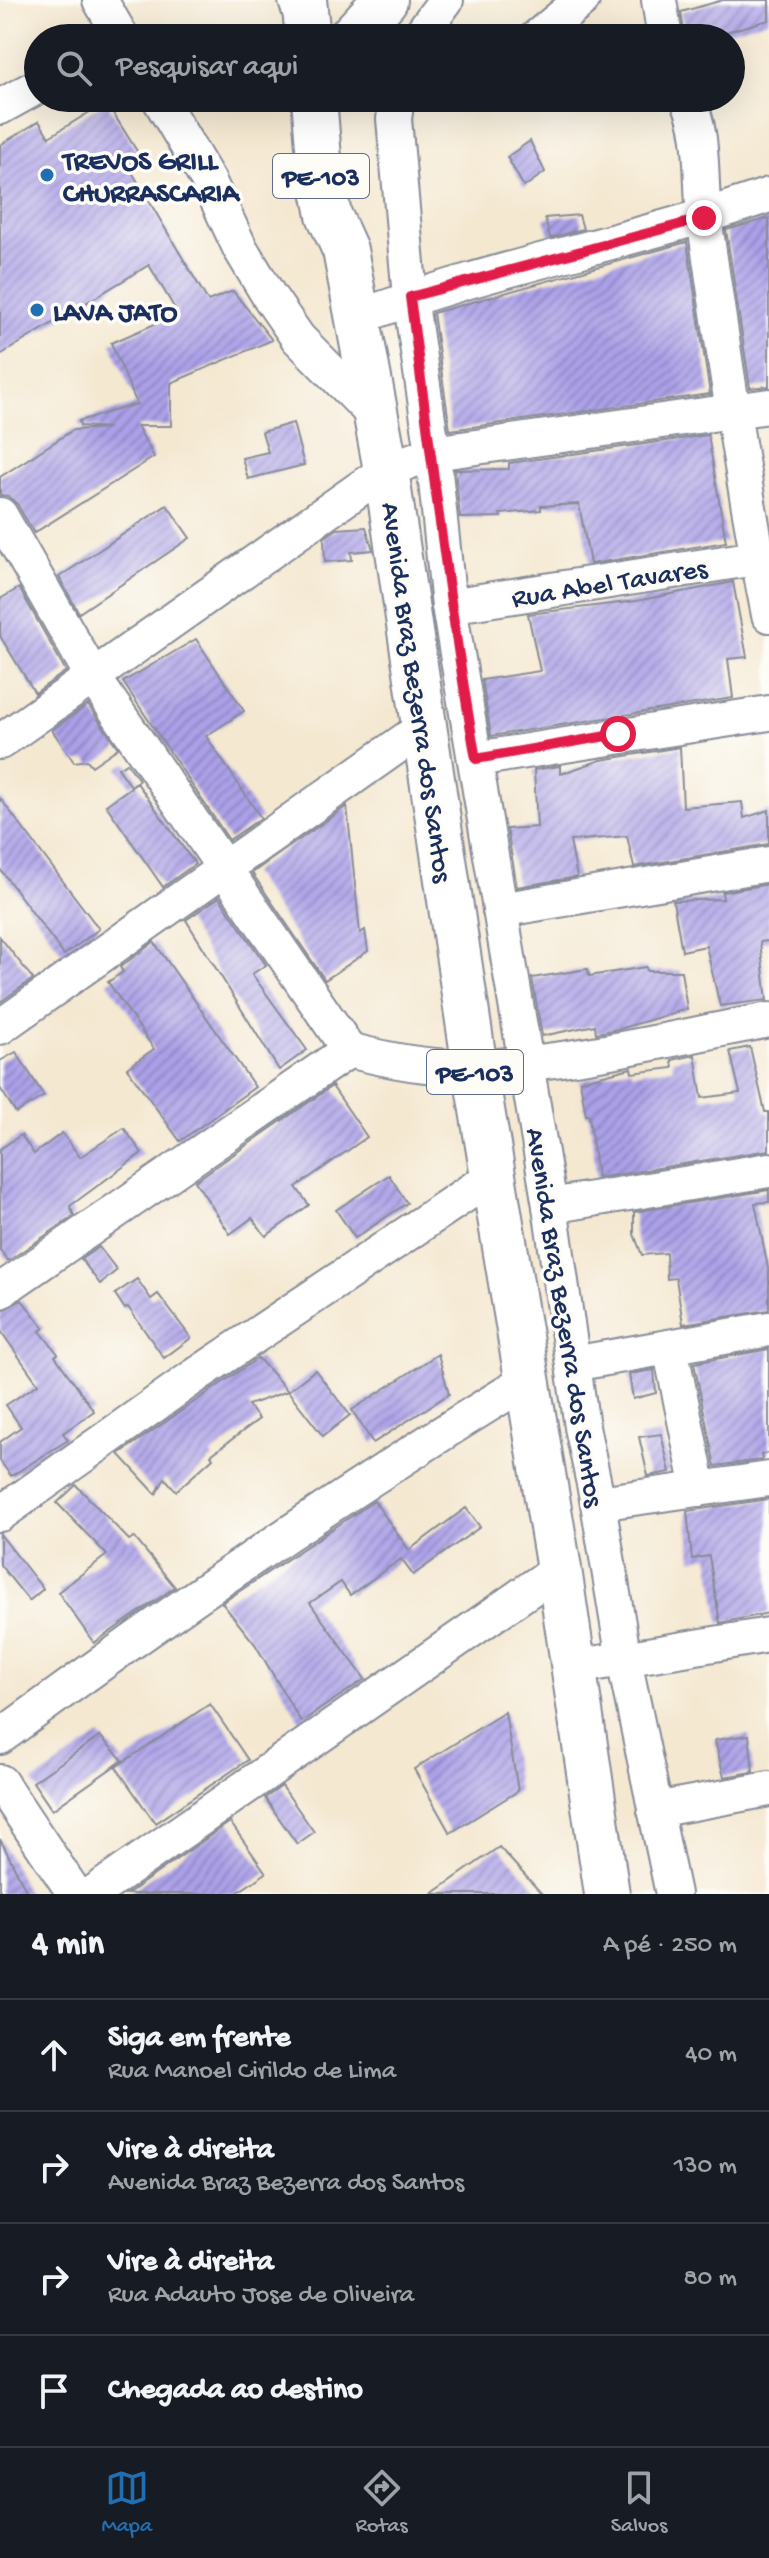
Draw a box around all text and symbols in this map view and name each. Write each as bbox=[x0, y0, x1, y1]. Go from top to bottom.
search box bbox=[24, 24, 745, 112]
icon: search bbox=[52, 46, 96, 90]
text: Pesquisar aqui bbox=[116, 51, 298, 86]
place label: TREVOS GRILL CHURRASCARIA bbox=[61, 147, 241, 212]
road number: PE-103 bbox=[273, 154, 369, 198]
marker: TREVOS GRILL CHURRASCARIA bbox=[38, 166, 56, 184]
route end bbox=[686, 200, 722, 236]
place label: LAVA JATO bbox=[53, 298, 178, 331]
marker: LAVA JATO bbox=[28, 301, 46, 319]
street label: Avenida Braz Bezerra dos Santos bbox=[372, 500, 458, 886]
street label: Rua Abel Tavares bbox=[510, 554, 710, 617]
route start bbox=[600, 716, 636, 752]
road number: PE-103 bbox=[427, 1050, 523, 1094]
street label: Avenida Braz Bezerra dos Santos bbox=[516, 1126, 609, 1510]
text: 4 min bbox=[32, 1926, 104, 1966]
text: A pé · 250 m bbox=[603, 1931, 737, 1962]
text: Siga em frente bbox=[108, 2022, 290, 2057]
icon: ahead bbox=[32, 2033, 76, 2077]
text: 40 m bbox=[685, 2040, 737, 2071]
text: Rua Manoel Cirildo de Lima bbox=[108, 2057, 396, 2088]
text: Vire à direita bbox=[108, 2134, 274, 2169]
icon: right bbox=[32, 2145, 76, 2189]
text: 130 m bbox=[674, 2152, 737, 2183]
text: Avenida Braz Bezerra dos Santos bbox=[108, 2169, 464, 2200]
text: Vire à direita bbox=[108, 2246, 274, 2281]
icon: right bbox=[32, 2257, 76, 2301]
text: 80 m bbox=[683, 2264, 737, 2295]
text: Rua Adauto Jose de Oliveira bbox=[108, 2281, 414, 2312]
icon: arrive bbox=[32, 2369, 76, 2413]
text: Chegada ao destino bbox=[108, 2374, 363, 2409]
tab: Mapa bbox=[102, 2466, 152, 2540]
tab: Rotas bbox=[355, 2466, 408, 2540]
tab: Salvos bbox=[611, 2466, 667, 2540]

